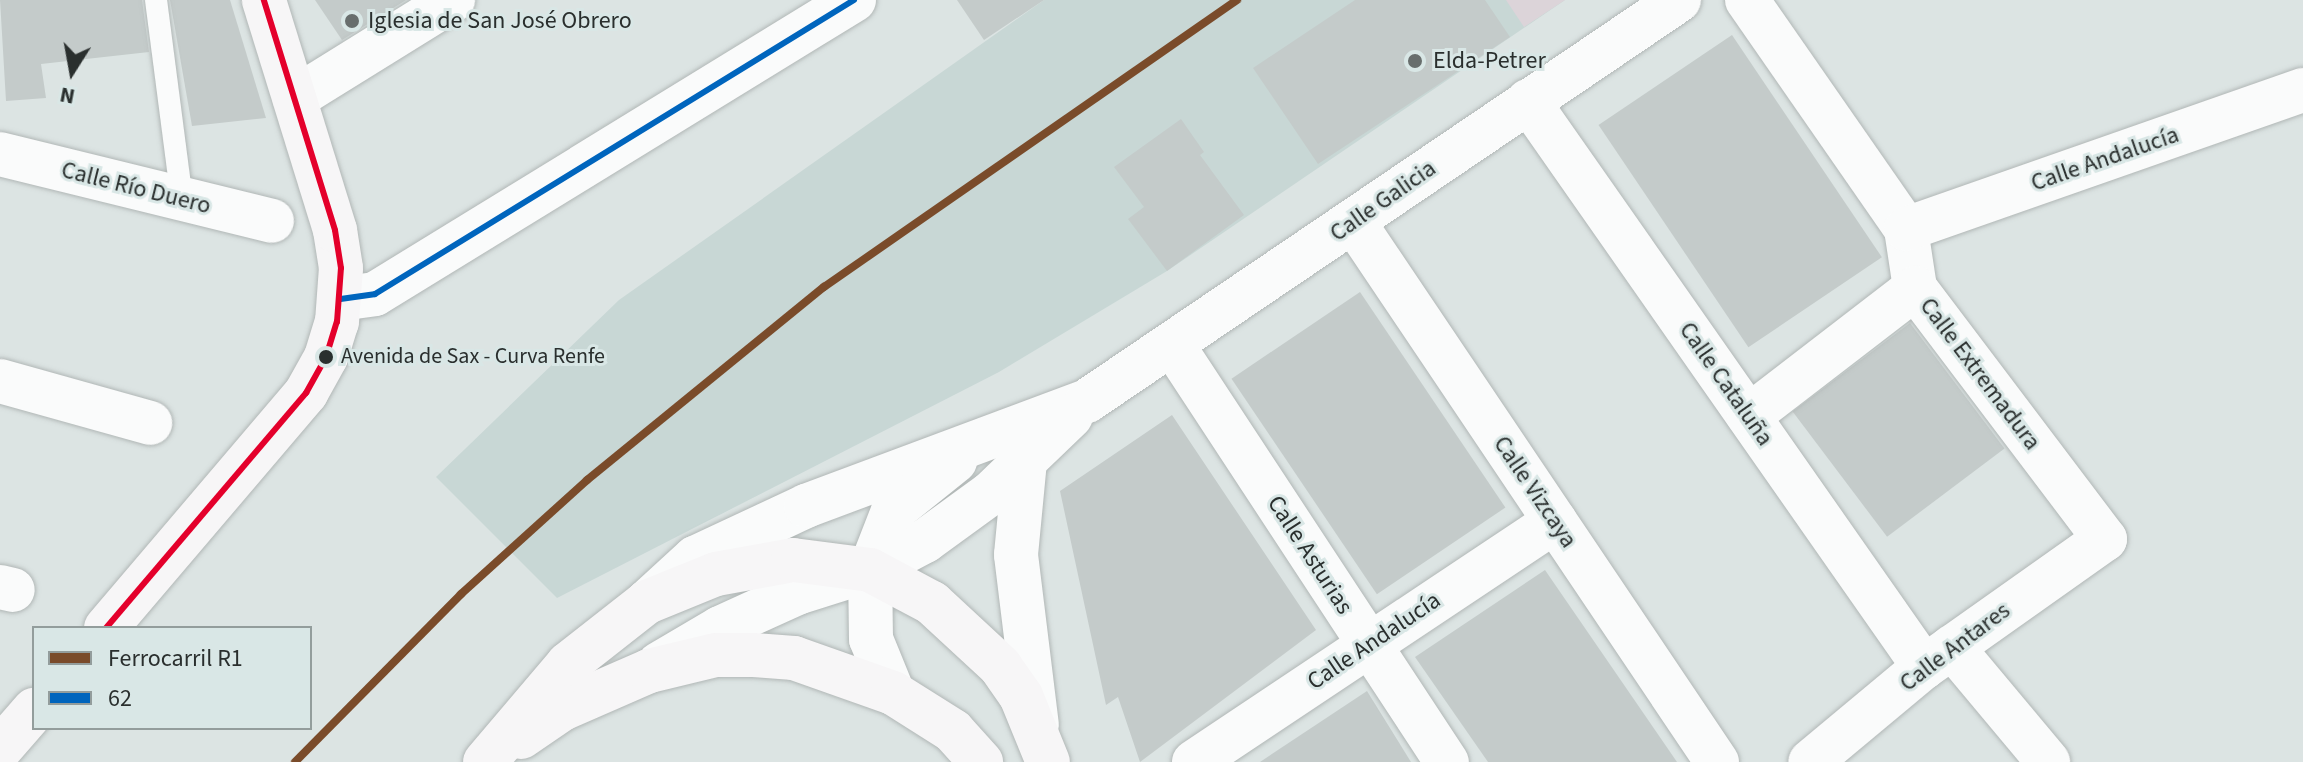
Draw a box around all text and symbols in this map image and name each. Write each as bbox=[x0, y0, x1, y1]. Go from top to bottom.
place label: Iglesia de San José Obrero bbox=[368, 7, 632, 35]
marker: Iglesia de San José Obrero bbox=[343, 12, 361, 30]
north arrow bbox=[32, 32, 112, 112]
place label: Elda-Petrer bbox=[1433, 47, 1546, 75]
marker: Elda-Petrer bbox=[1404, 50, 1426, 72]
text: N bbox=[57, 78, 78, 113]
street label: Calle Andalucía bbox=[2027, 120, 2183, 198]
street label: Calle Galicia bbox=[1325, 154, 1441, 248]
street label: Calle Río Duero bbox=[58, 156, 214, 220]
street label: Calle Extremadura bbox=[1913, 292, 2047, 456]
street label: Calle Cataluña bbox=[1673, 317, 1779, 451]
place label: Avenida de Sax - Curva Renfe bbox=[341, 344, 605, 370]
marker: Avenida de Sax - Curva Renfe bbox=[318, 349, 334, 365]
street label: Calle Vizcaya bbox=[1487, 431, 1583, 553]
street label: Calle Asturias bbox=[1261, 490, 1359, 620]
street label: Calle Andalucía bbox=[1302, 586, 1446, 696]
street label: Calle Antares bbox=[1894, 596, 2016, 698]
legend bbox=[32, 626, 312, 730]
text: Ferrocarril R1 bbox=[108, 641, 243, 676]
text: 62 bbox=[108, 681, 132, 716]

